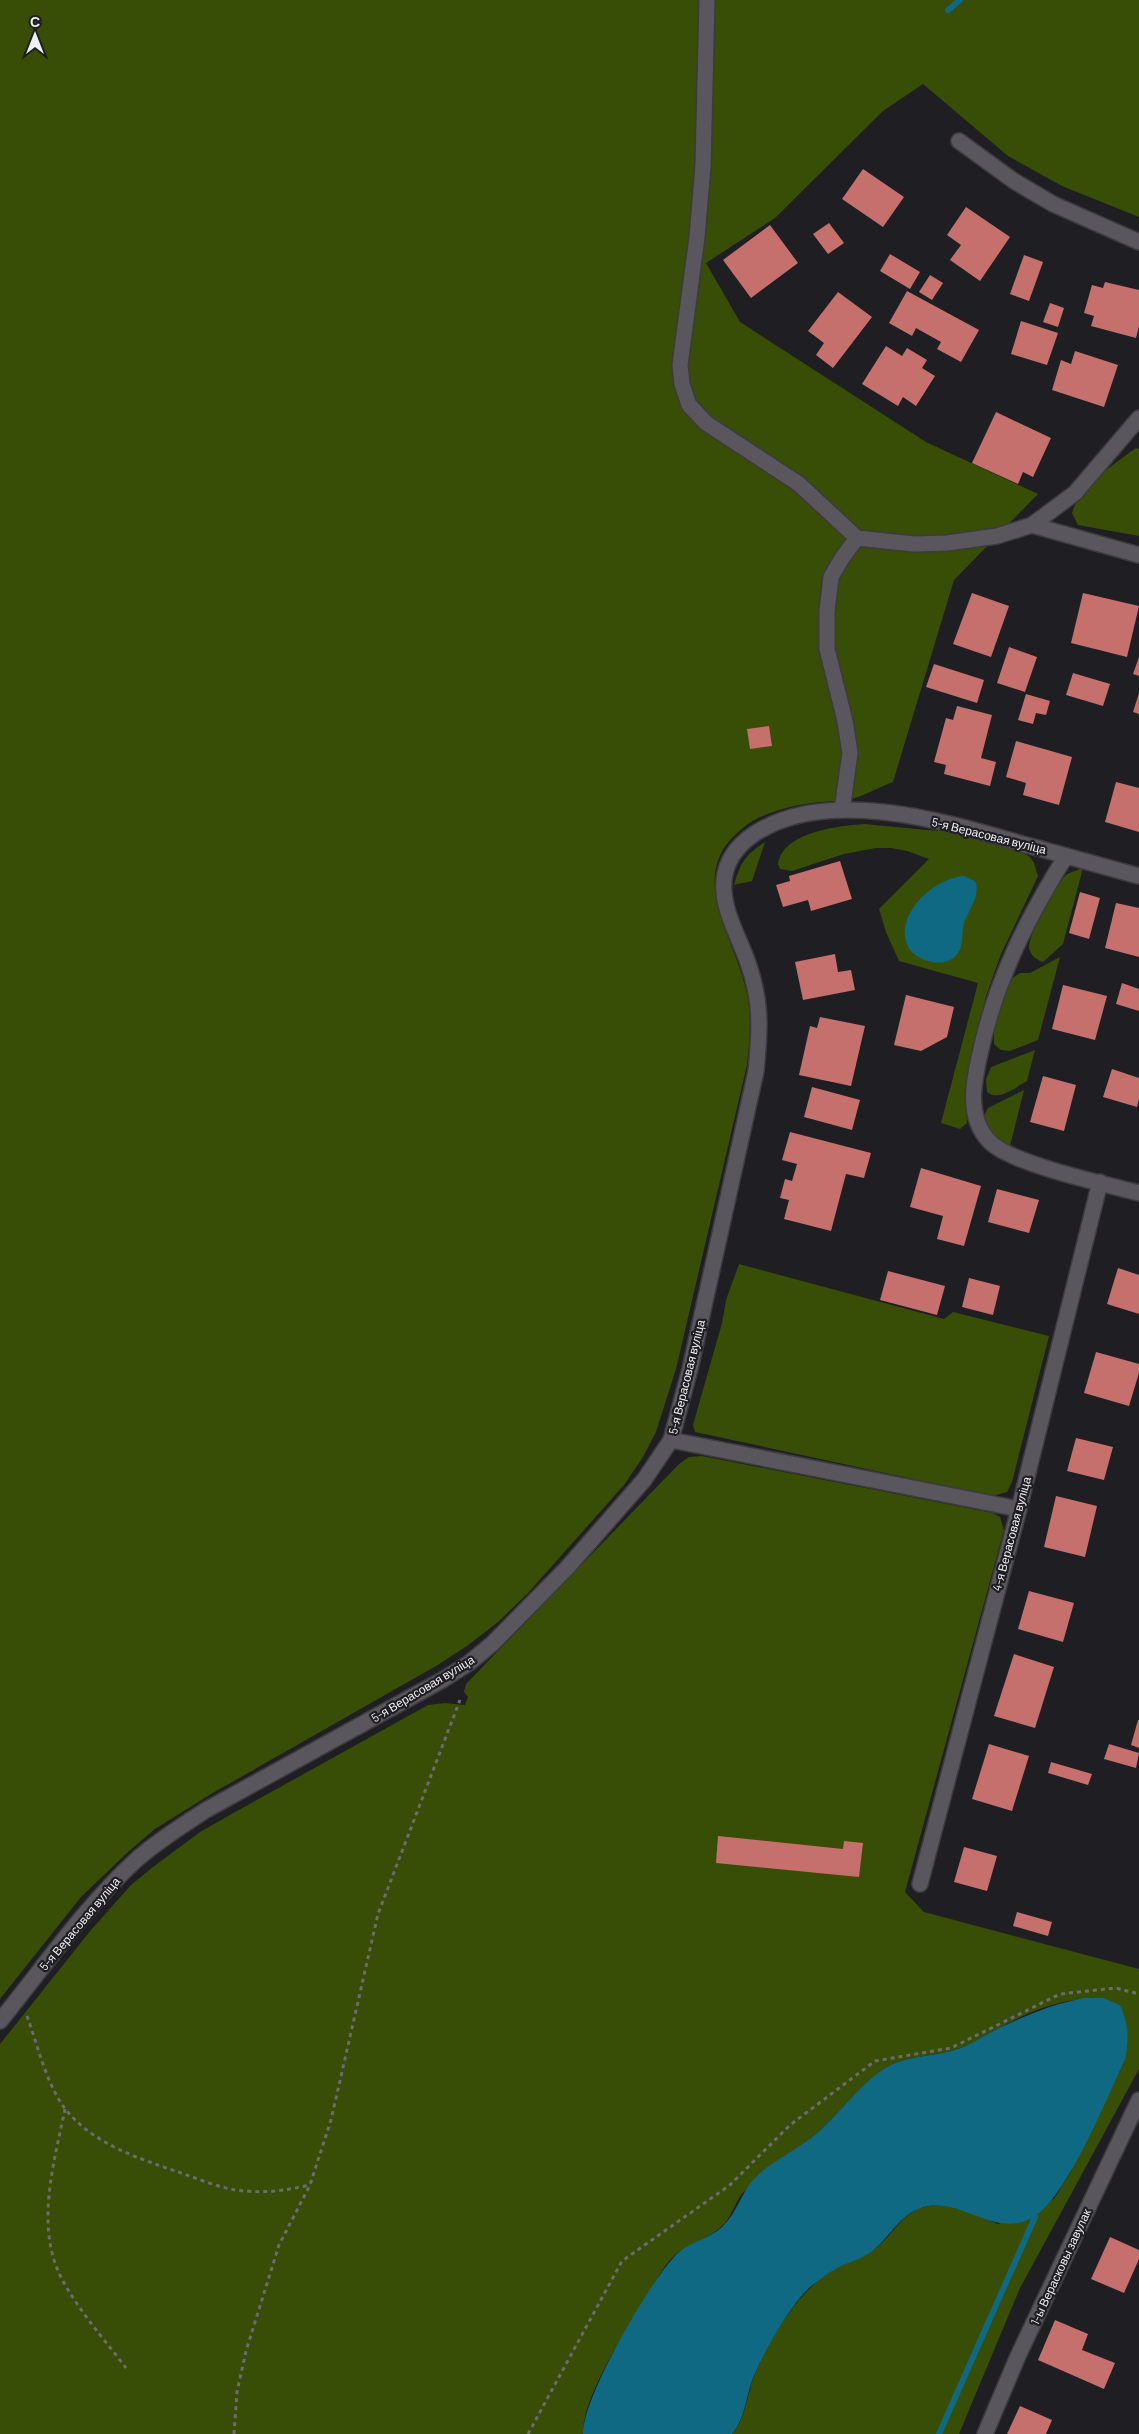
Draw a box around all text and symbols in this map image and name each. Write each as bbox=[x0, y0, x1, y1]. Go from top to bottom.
north arrow bbox=[10, 10, 60, 60]
text: С bbox=[30, 13, 40, 30]
street label: 5-я Верасовая вуліца bbox=[930, 814, 1048, 857]
street label: 5-я Верасовая вуліца bbox=[665, 1318, 708, 1436]
street label: 4-я Верасовая вуліца bbox=[989, 1475, 1034, 1593]
street label: 5-я Верасовая вуліца bbox=[369, 1652, 477, 1725]
street label: 5-я Верасовая вуліца bbox=[36, 1874, 123, 1974]
street label: 1-ы Верасковы завулак bbox=[1027, 2206, 1094, 2327]

